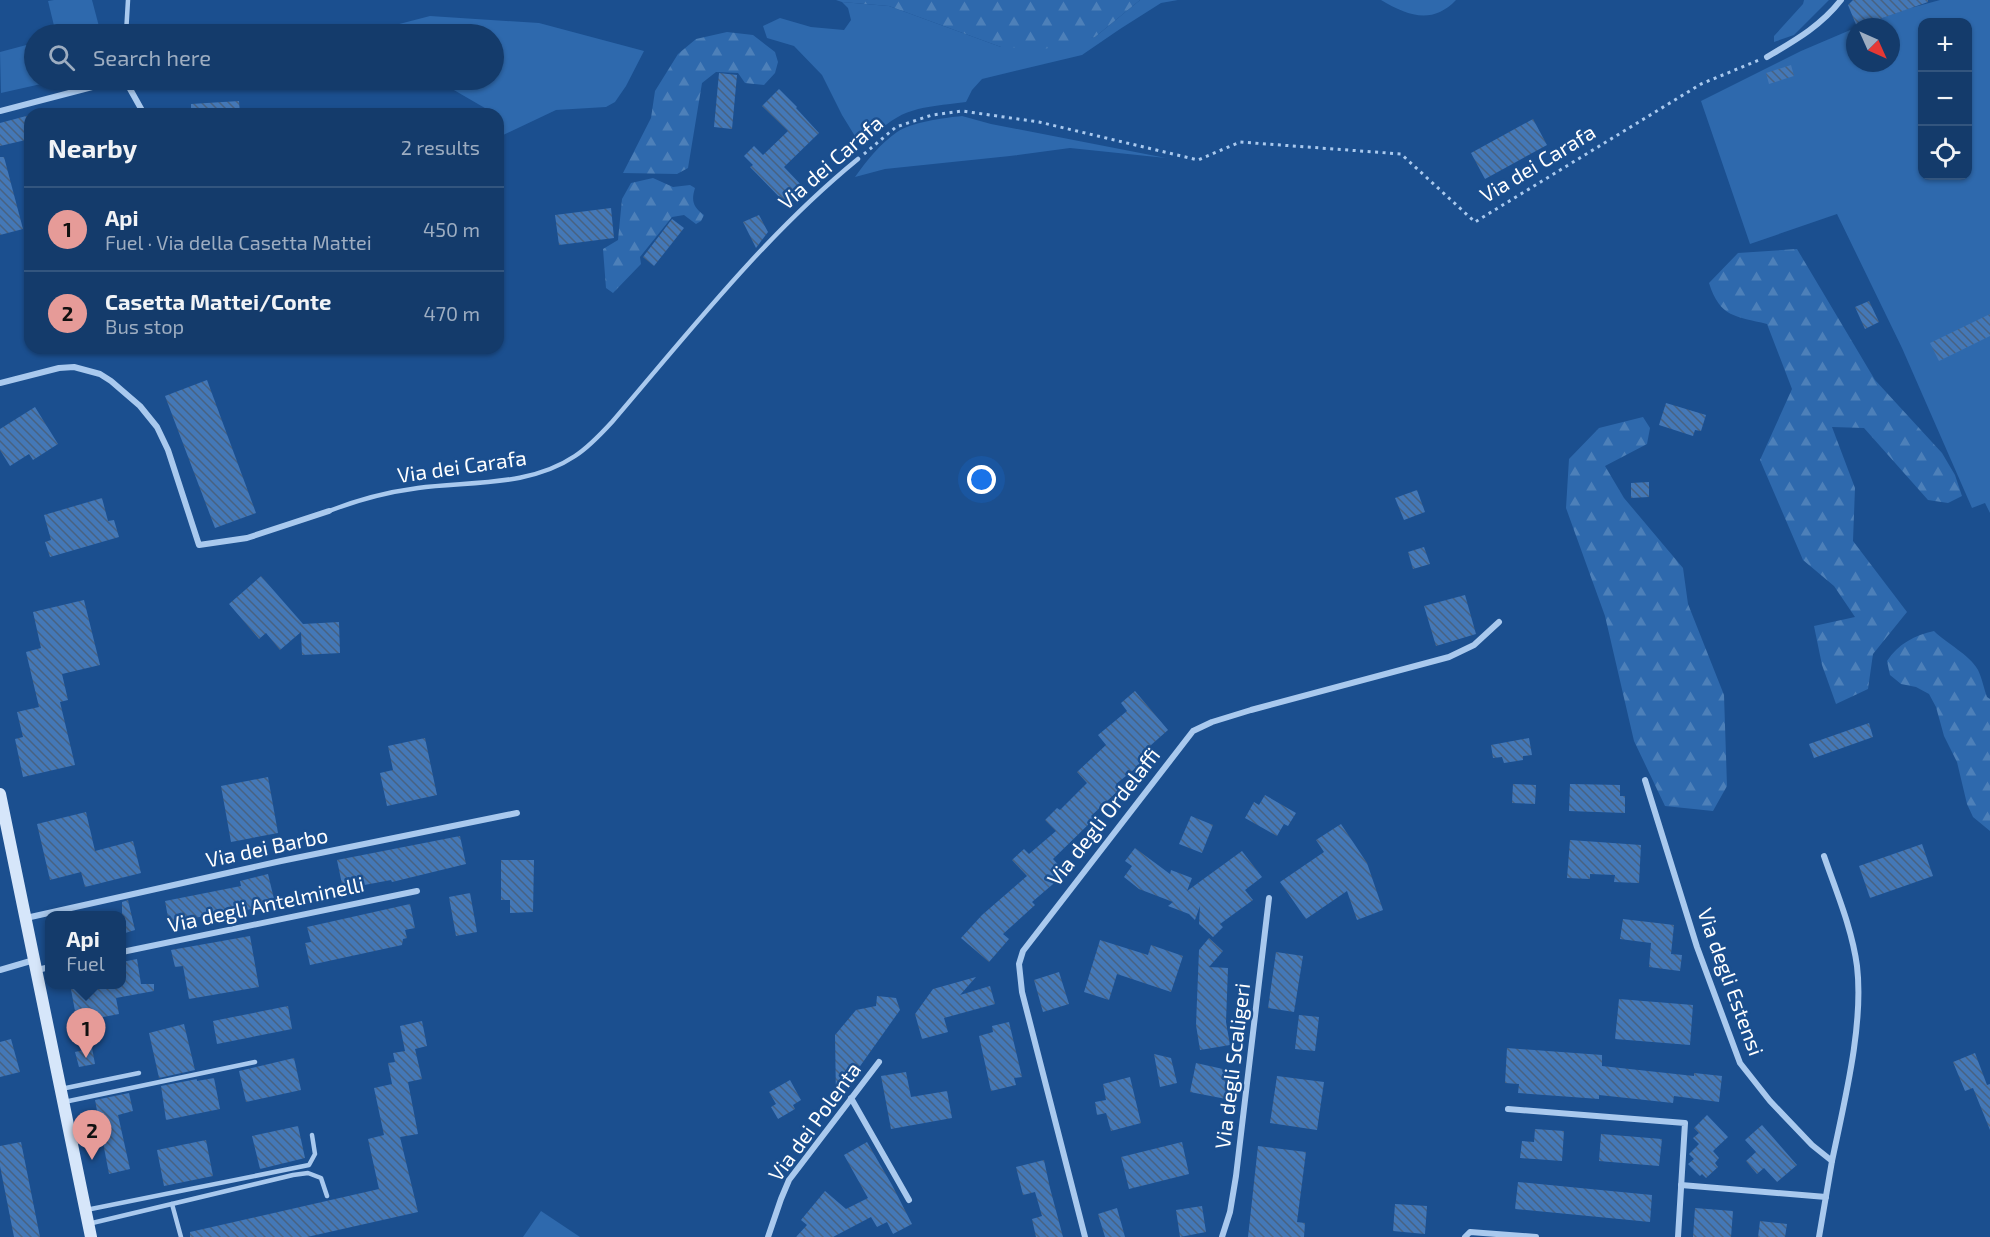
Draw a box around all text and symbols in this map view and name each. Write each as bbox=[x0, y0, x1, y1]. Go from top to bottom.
north arrow bbox=[1846, 18, 1900, 72]
map controls bbox=[1918, 18, 1972, 180]
button: + bbox=[1918, 18, 1972, 72]
search box bbox=[24, 24, 504, 90]
icon: search bbox=[45, 41, 78, 74]
text: Search here bbox=[93, 44, 211, 70]
button: − bbox=[1918, 72, 1972, 126]
street label: Via dei Carafa bbox=[773, 110, 887, 214]
street label: Via dei Carafa bbox=[1475, 118, 1600, 207]
button: locate bbox=[1918, 126, 1972, 180]
text: Nearby bbox=[48, 132, 137, 163]
text: 2 results bbox=[401, 135, 480, 159]
text: Api bbox=[105, 204, 139, 230]
text: 1 bbox=[63, 217, 72, 241]
text: 450 m bbox=[423, 217, 480, 241]
text: Fuel · Via della Casetta Mattei bbox=[105, 230, 372, 254]
text: Casetta Mattei/Conte bbox=[105, 288, 332, 314]
text: 2 bbox=[62, 301, 73, 325]
text: 470 m bbox=[423, 301, 480, 325]
text: Bus stop bbox=[105, 314, 184, 338]
street label: Via dei Carafa bbox=[395, 444, 528, 487]
your location bbox=[967, 465, 996, 494]
street label: Via degli Ordelaffi bbox=[1041, 742, 1164, 890]
street label: Via dei Barbo bbox=[203, 821, 330, 872]
street label: Via degli Antelminelli bbox=[165, 870, 366, 937]
street label: Via degli Estensi bbox=[1693, 904, 1770, 1059]
popup bbox=[45, 911, 126, 989]
text: Api bbox=[66, 925, 100, 951]
text: Fuel bbox=[66, 951, 105, 975]
street label: Via degli Scaligeri bbox=[1209, 981, 1254, 1150]
pin: 1 bbox=[66, 1008, 106, 1058]
street label: Via dei Polenta bbox=[762, 1057, 865, 1185]
pin: 2 bbox=[72, 1110, 112, 1160]

